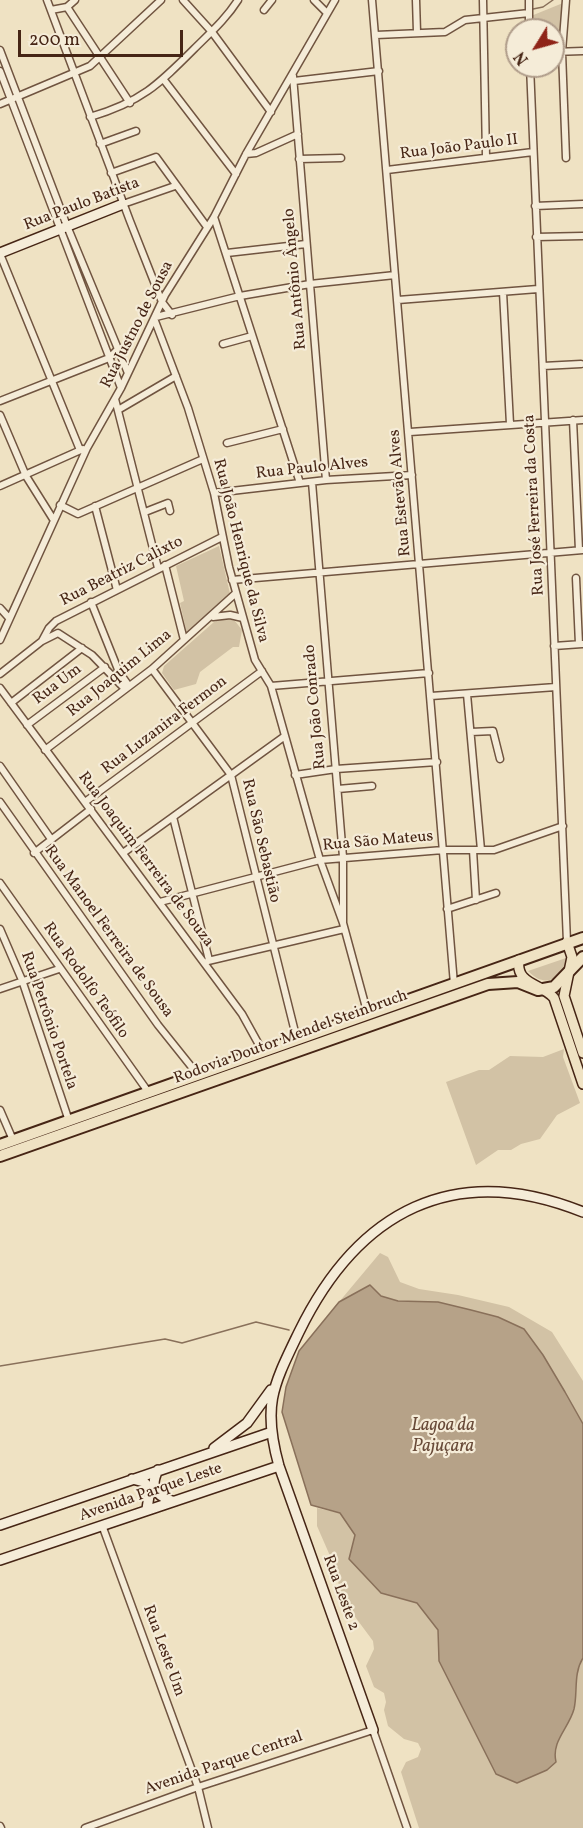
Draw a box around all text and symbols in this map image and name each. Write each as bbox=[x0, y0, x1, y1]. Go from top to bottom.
scale bar bbox=[21, 18, 186, 56]
north arrow bbox=[505, 18, 565, 78]
text: 200 m bbox=[29, 28, 80, 53]
text: N bbox=[510, 46, 535, 69]
street label: Rua João Paulo II bbox=[399, 131, 519, 165]
street label: Rua Paulo Batista bbox=[21, 174, 143, 236]
street label: Rua Antônio Ângelo bbox=[280, 207, 312, 351]
street label: Rua Justno de Sousa bbox=[98, 258, 178, 392]
street label: Rua José Ferreira da Costa bbox=[521, 414, 549, 596]
street label: Rua Estevão Alves bbox=[386, 429, 416, 557]
street label: Rua Paulo Alves bbox=[255, 454, 369, 484]
street label: Rua João Henrique da Silva bbox=[208, 457, 272, 645]
street label: Rua Beatriz Calixto bbox=[57, 533, 187, 611]
street label: Rua Joaquim Lima bbox=[64, 626, 176, 722]
street label: Rua João Conrado bbox=[301, 644, 331, 770]
street label: Rua Um bbox=[30, 660, 86, 710]
street label: Rua Luzanira Fermon bbox=[99, 673, 231, 779]
street label: Rua Joaquim Ferreira de Souza bbox=[73, 769, 217, 951]
street label: Rua São Sebastião bbox=[236, 777, 284, 905]
street label: Rua São Mateus bbox=[322, 828, 434, 856]
street label: Rua Manoel Ferreira de Sousa bbox=[39, 842, 177, 1022]
street label: Rua Rodolfo Teófilo bbox=[38, 919, 132, 1043]
street label: Rua Petrônio Portela bbox=[15, 950, 81, 1092]
street label: Rodovia Doutor Mendel Steinbruch bbox=[172, 987, 410, 1089]
water label: Lagoa da Pajuçara bbox=[411, 1416, 475, 1458]
street label: Avenida Parque Leste bbox=[77, 1460, 225, 1526]
street label: Rua Leste 2 bbox=[317, 1552, 363, 1634]
street label: Rua Leste Um bbox=[138, 1603, 188, 1699]
street label: Avenida Parque Central bbox=[142, 1728, 306, 1800]

